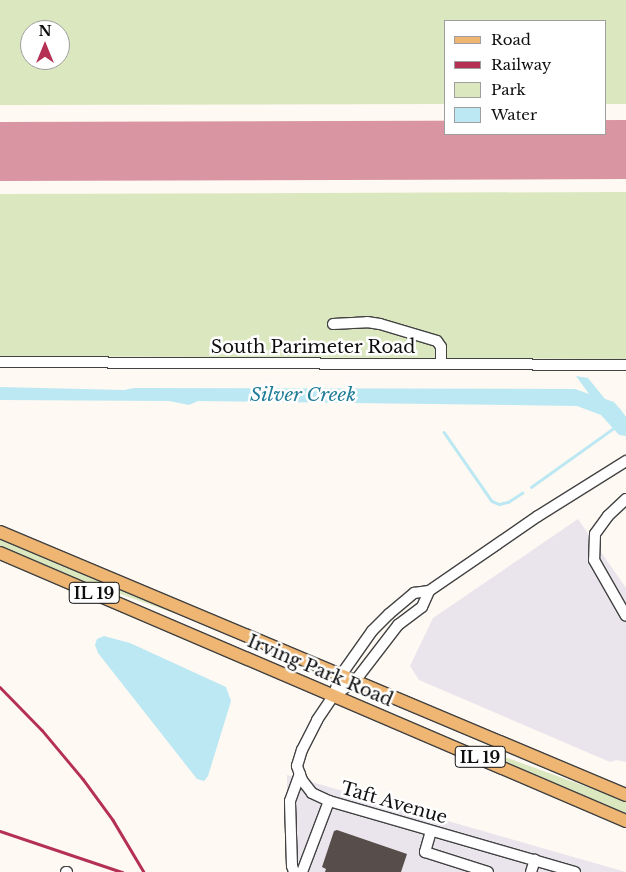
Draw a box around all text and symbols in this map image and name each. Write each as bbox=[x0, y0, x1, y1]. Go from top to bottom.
north arrow bbox=[20, 20, 70, 70]
legend bbox=[444, 20, 606, 135]
text: N bbox=[38, 22, 52, 40]
text: Road bbox=[491, 30, 531, 49]
text: Railway bbox=[491, 55, 551, 74]
text: Park bbox=[491, 80, 526, 99]
text: Water bbox=[491, 105, 537, 124]
street label: South Parimeter Road bbox=[210, 336, 416, 358]
water label: Silver Creek bbox=[250, 384, 356, 406]
road number: IL 19 bbox=[68, 580, 120, 606]
street label: Irving Park Road bbox=[244, 631, 396, 711]
road number: IL 19 bbox=[454, 744, 506, 770]
street label: Taft Avenue bbox=[338, 777, 450, 829]

